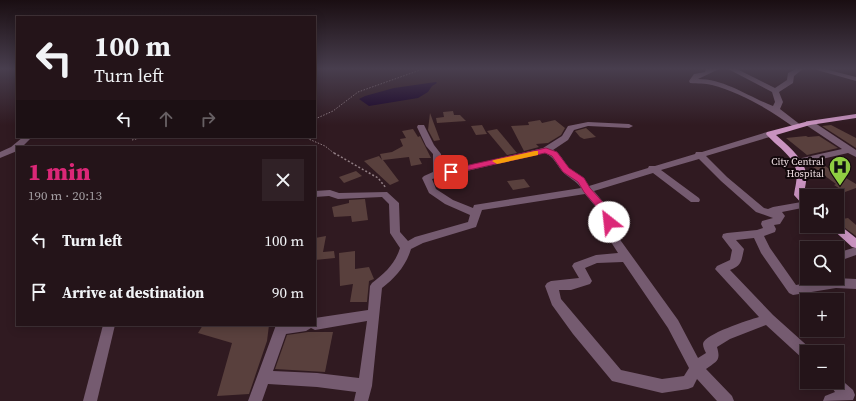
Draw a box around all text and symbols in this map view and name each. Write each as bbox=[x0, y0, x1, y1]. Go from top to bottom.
text: 100 m bbox=[94, 27, 171, 65]
icon: left bbox=[28, 32, 80, 84]
text: Turn left bbox=[94, 63, 164, 88]
icon: left bbox=[113, 108, 135, 130]
icon: ahead bbox=[155, 108, 177, 130]
icon: right bbox=[197, 108, 219, 130]
hospital icon: City Central Hospital bbox=[827, 154, 853, 187]
text: 1 min bbox=[28, 155, 91, 188]
pin bbox=[434, 155, 468, 189]
place label: City Central Hospital bbox=[771, 155, 824, 180]
button: close bbox=[262, 159, 304, 201]
icon: arrive bbox=[440, 161, 462, 183]
text: 190 m · 20:13 bbox=[28, 187, 102, 204]
map controls bbox=[800, 189, 844, 389]
button: sound bbox=[800, 189, 844, 233]
position arrow bbox=[588, 201, 630, 243]
icon: left bbox=[28, 229, 50, 251]
text: Turn left bbox=[62, 230, 122, 251]
text: 100 m bbox=[264, 230, 304, 251]
button: search bbox=[800, 241, 844, 285]
icon: arrive bbox=[28, 281, 50, 303]
text: Arrive at destination bbox=[62, 282, 204, 303]
text: 90 m bbox=[272, 282, 304, 303]
button: + bbox=[800, 293, 844, 337]
button: − bbox=[800, 345, 844, 389]

